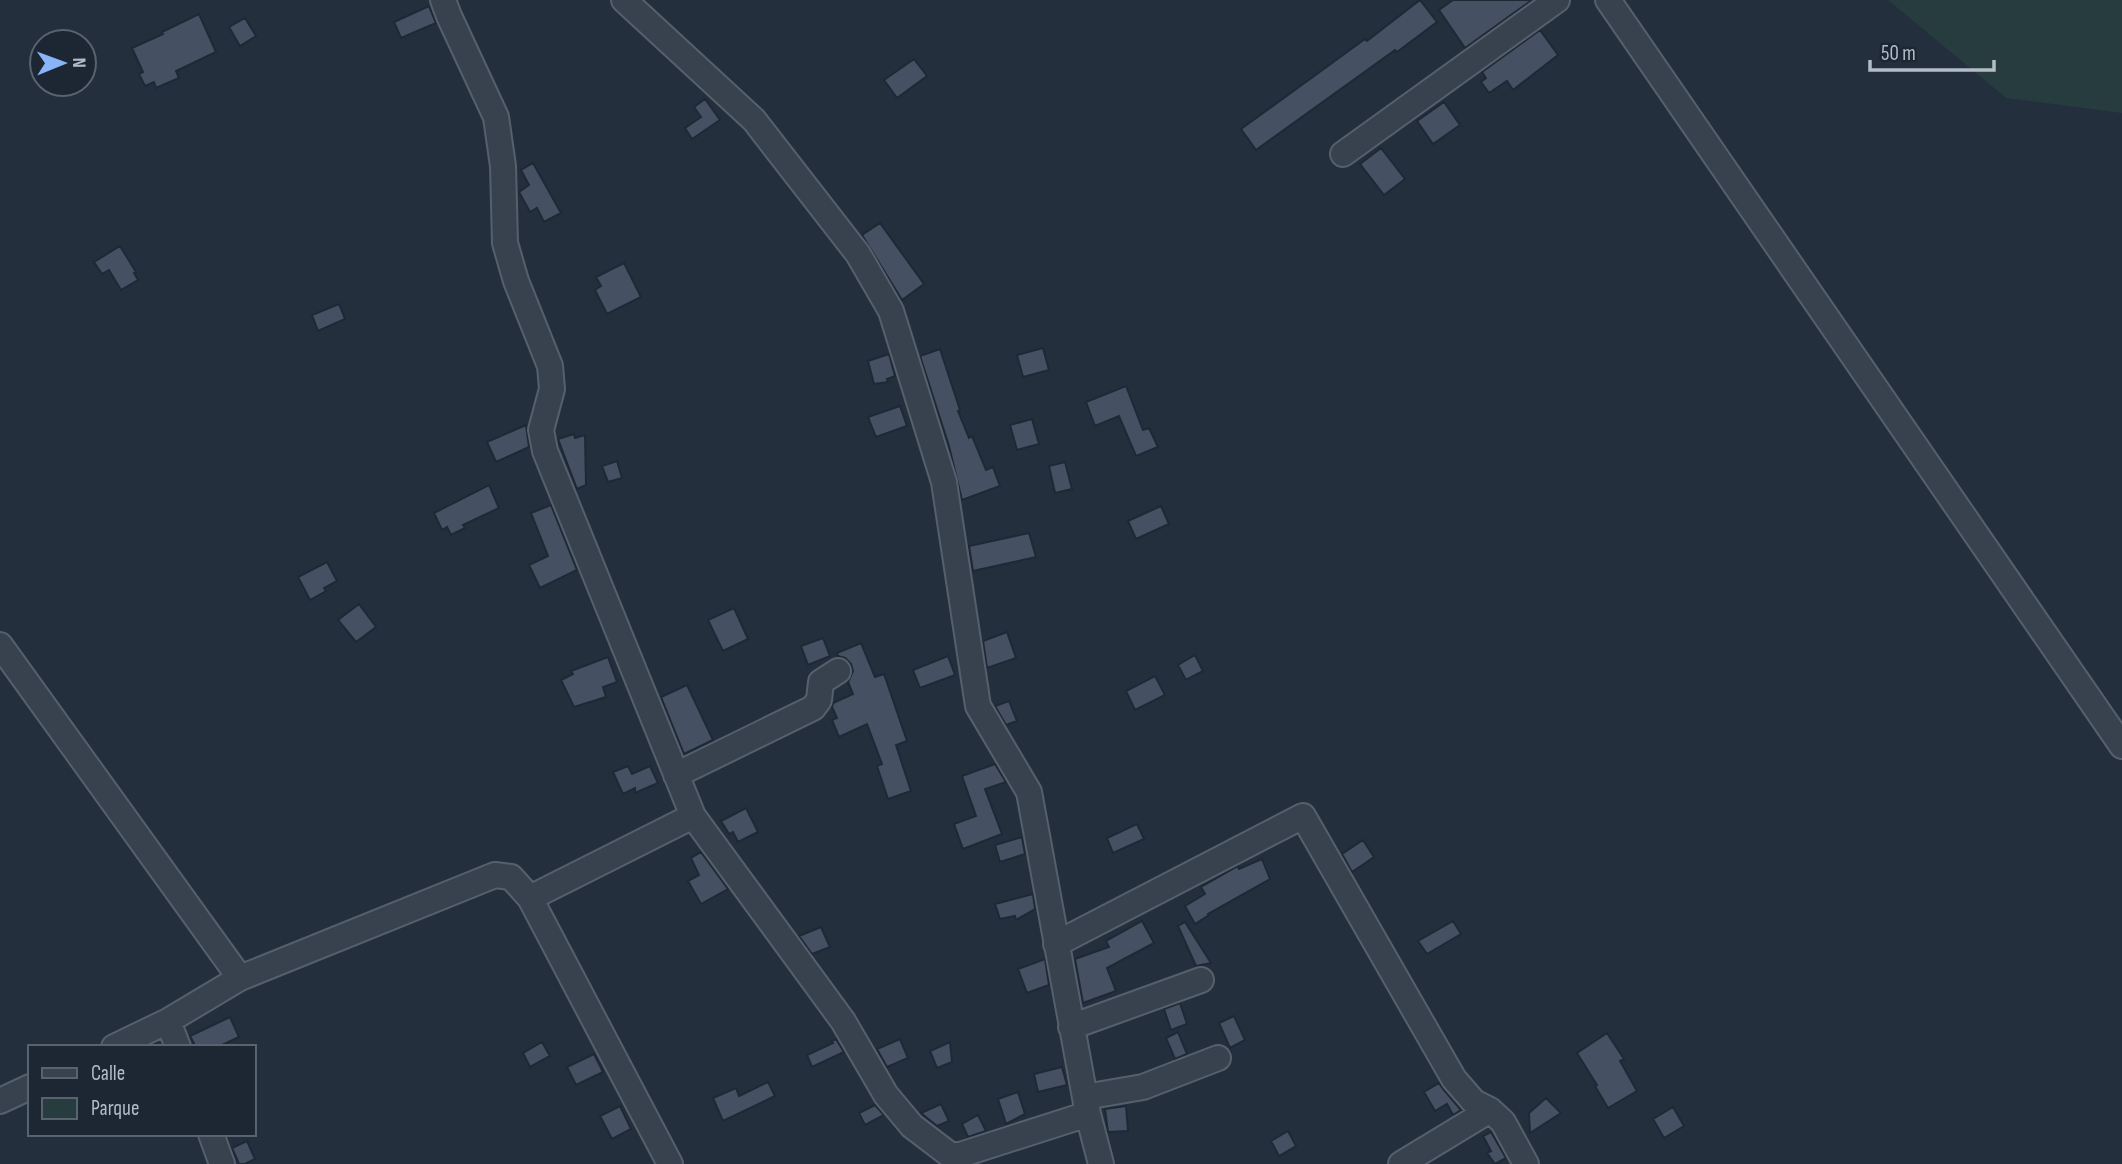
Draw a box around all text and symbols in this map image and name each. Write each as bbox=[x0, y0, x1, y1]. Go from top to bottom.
north arrow bbox=[28, 28, 98, 98]
scale bar bbox=[1870, 28, 1994, 72]
text: 50 m bbox=[1881, 41, 1916, 66]
text: N bbox=[67, 57, 90, 68]
legend bbox=[28, 1045, 256, 1136]
text: Calle bbox=[91, 1061, 125, 1086]
text: Parque bbox=[91, 1096, 139, 1121]

